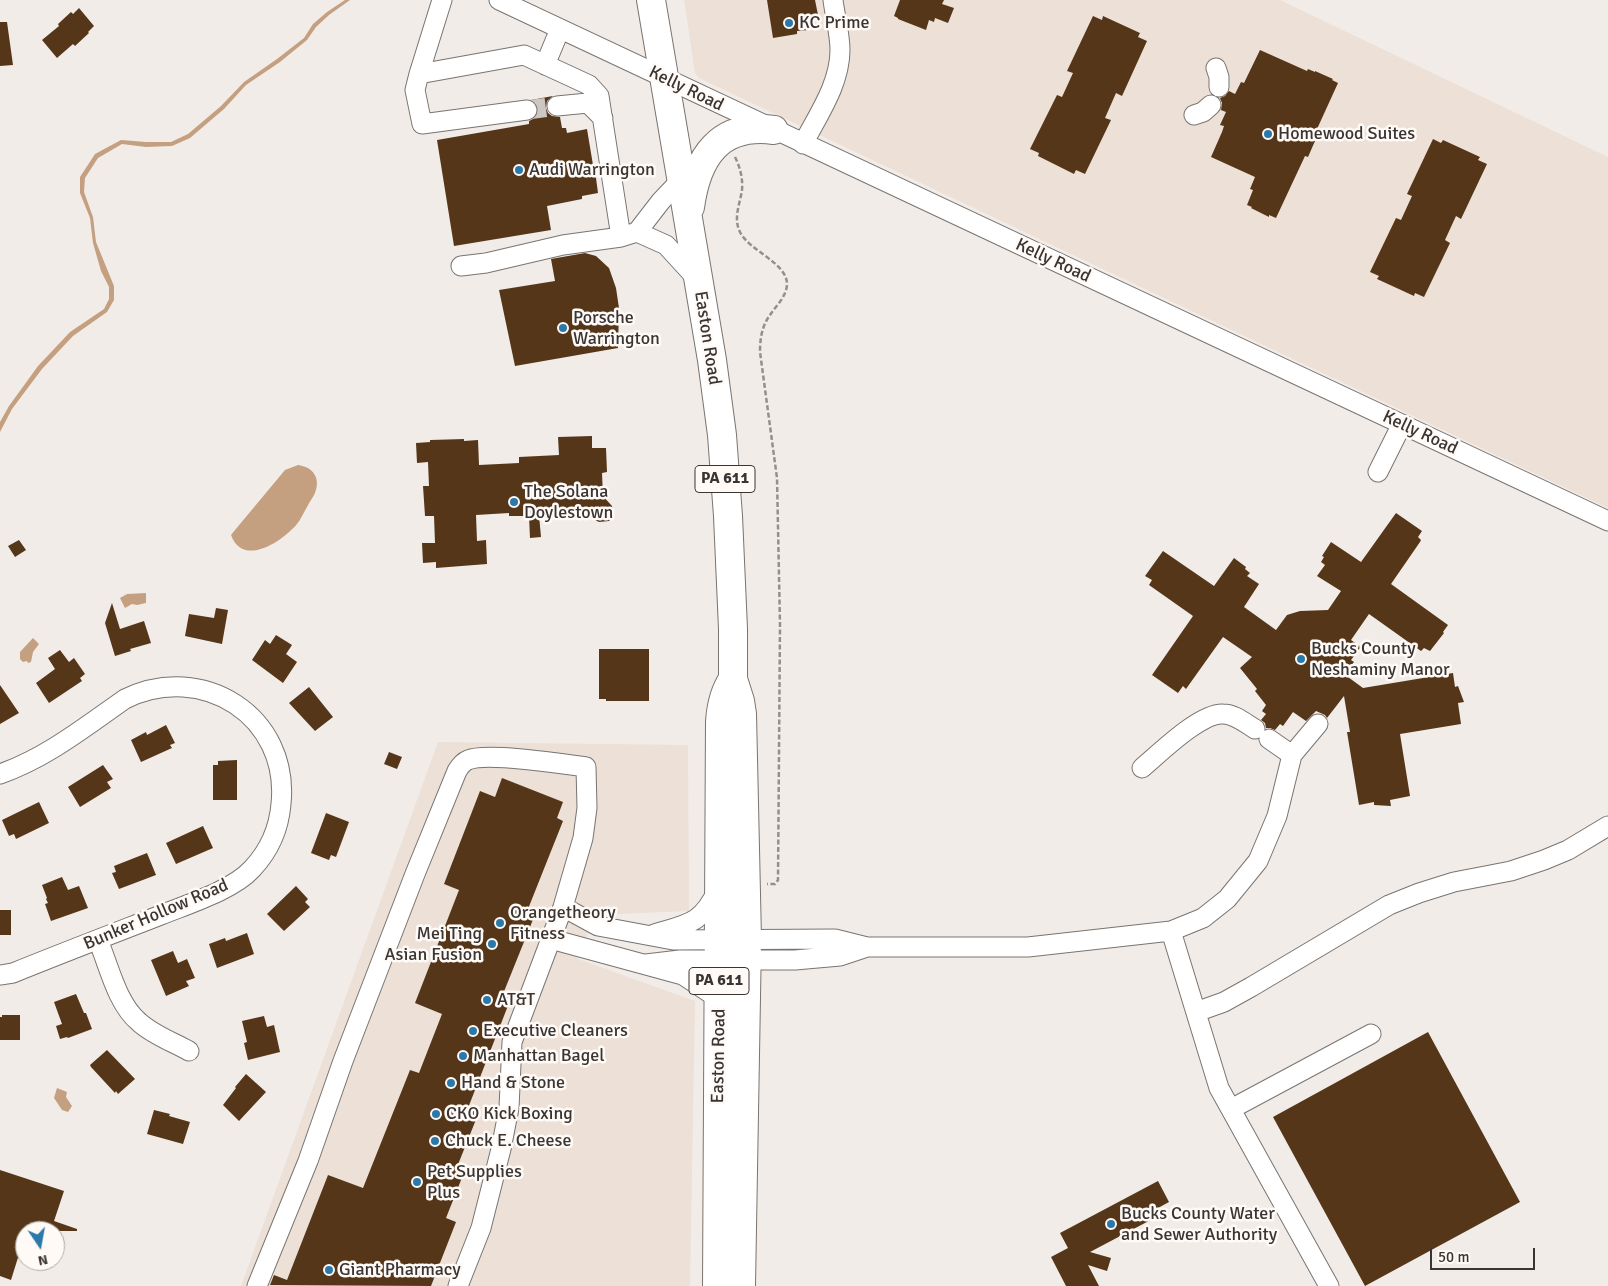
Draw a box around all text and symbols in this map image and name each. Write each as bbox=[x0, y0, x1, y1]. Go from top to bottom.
place label: KC Prime bbox=[799, 12, 869, 34]
marker: KC Prime bbox=[783, 17, 795, 29]
street label: Kelly Road bbox=[645, 62, 727, 116]
place label: Homewood Suites bbox=[1278, 123, 1415, 145]
marker: Homewood Suites bbox=[1262, 128, 1274, 140]
place label: Audi Warrington bbox=[529, 159, 655, 181]
marker: Audi Warrington bbox=[513, 164, 525, 176]
street label: Kelly Road bbox=[1012, 234, 1094, 288]
street label: Easton Road bbox=[689, 289, 725, 387]
place label: Porsche Warrington bbox=[573, 307, 660, 350]
marker: Porsche Warrington bbox=[557, 322, 569, 334]
street label: Kelly Road bbox=[1379, 406, 1461, 460]
road number: PA 611 bbox=[695, 466, 755, 492]
place label: The Solana Doylestown bbox=[524, 481, 613, 524]
marker: The Solana Doylestown bbox=[508, 496, 520, 508]
place label: Bucks County Neshaminy Manor bbox=[1311, 638, 1450, 681]
marker: Bucks County Neshaminy Manor bbox=[1295, 653, 1307, 665]
street label: Bunker Hollow Road bbox=[80, 875, 232, 955]
place label: Orangetheory Fitness bbox=[510, 902, 616, 944]
marker: Orangetheory Fitness bbox=[494, 917, 506, 929]
place label: Mei Ting Asian Fusion bbox=[385, 923, 482, 966]
marker: Mei Ting Asian Fusion bbox=[486, 938, 498, 950]
road number: PA 611 bbox=[689, 968, 749, 994]
place label: AT&T bbox=[497, 989, 535, 1011]
marker: AT&T bbox=[481, 994, 493, 1006]
street label: Easton Road bbox=[707, 1008, 731, 1104]
place label: Executive Cleaners bbox=[483, 1020, 628, 1042]
marker: Executive Cleaners bbox=[467, 1025, 479, 1037]
place label: Manhattan Bagel bbox=[473, 1045, 604, 1067]
marker: Manhattan Bagel bbox=[457, 1050, 469, 1062]
place label: Hand & Stone bbox=[461, 1072, 565, 1094]
marker: Hand & Stone bbox=[445, 1077, 457, 1089]
place label: CKO Kick Boxing bbox=[446, 1103, 573, 1125]
marker: CKO Kick Boxing bbox=[430, 1108, 442, 1120]
place label: Chuck E. Cheese bbox=[445, 1130, 571, 1152]
marker: Chuck E. Cheese bbox=[429, 1135, 441, 1147]
place label: Pet Supplies Plus bbox=[427, 1161, 522, 1204]
marker: Pet Supplies Plus bbox=[411, 1176, 423, 1188]
place label: Bucks County Water and Sewer Authority bbox=[1121, 1203, 1277, 1246]
marker: Bucks County Water and Sewer Authority bbox=[1105, 1218, 1117, 1230]
north arrow bbox=[15, 1221, 65, 1271]
scale bar bbox=[1433, 1238, 1538, 1270]
text: 50 m bbox=[1438, 1248, 1469, 1266]
text: N bbox=[36, 1251, 50, 1270]
place label: Giant Pharmacy bbox=[339, 1259, 461, 1281]
marker: Giant Pharmacy bbox=[323, 1264, 335, 1276]

